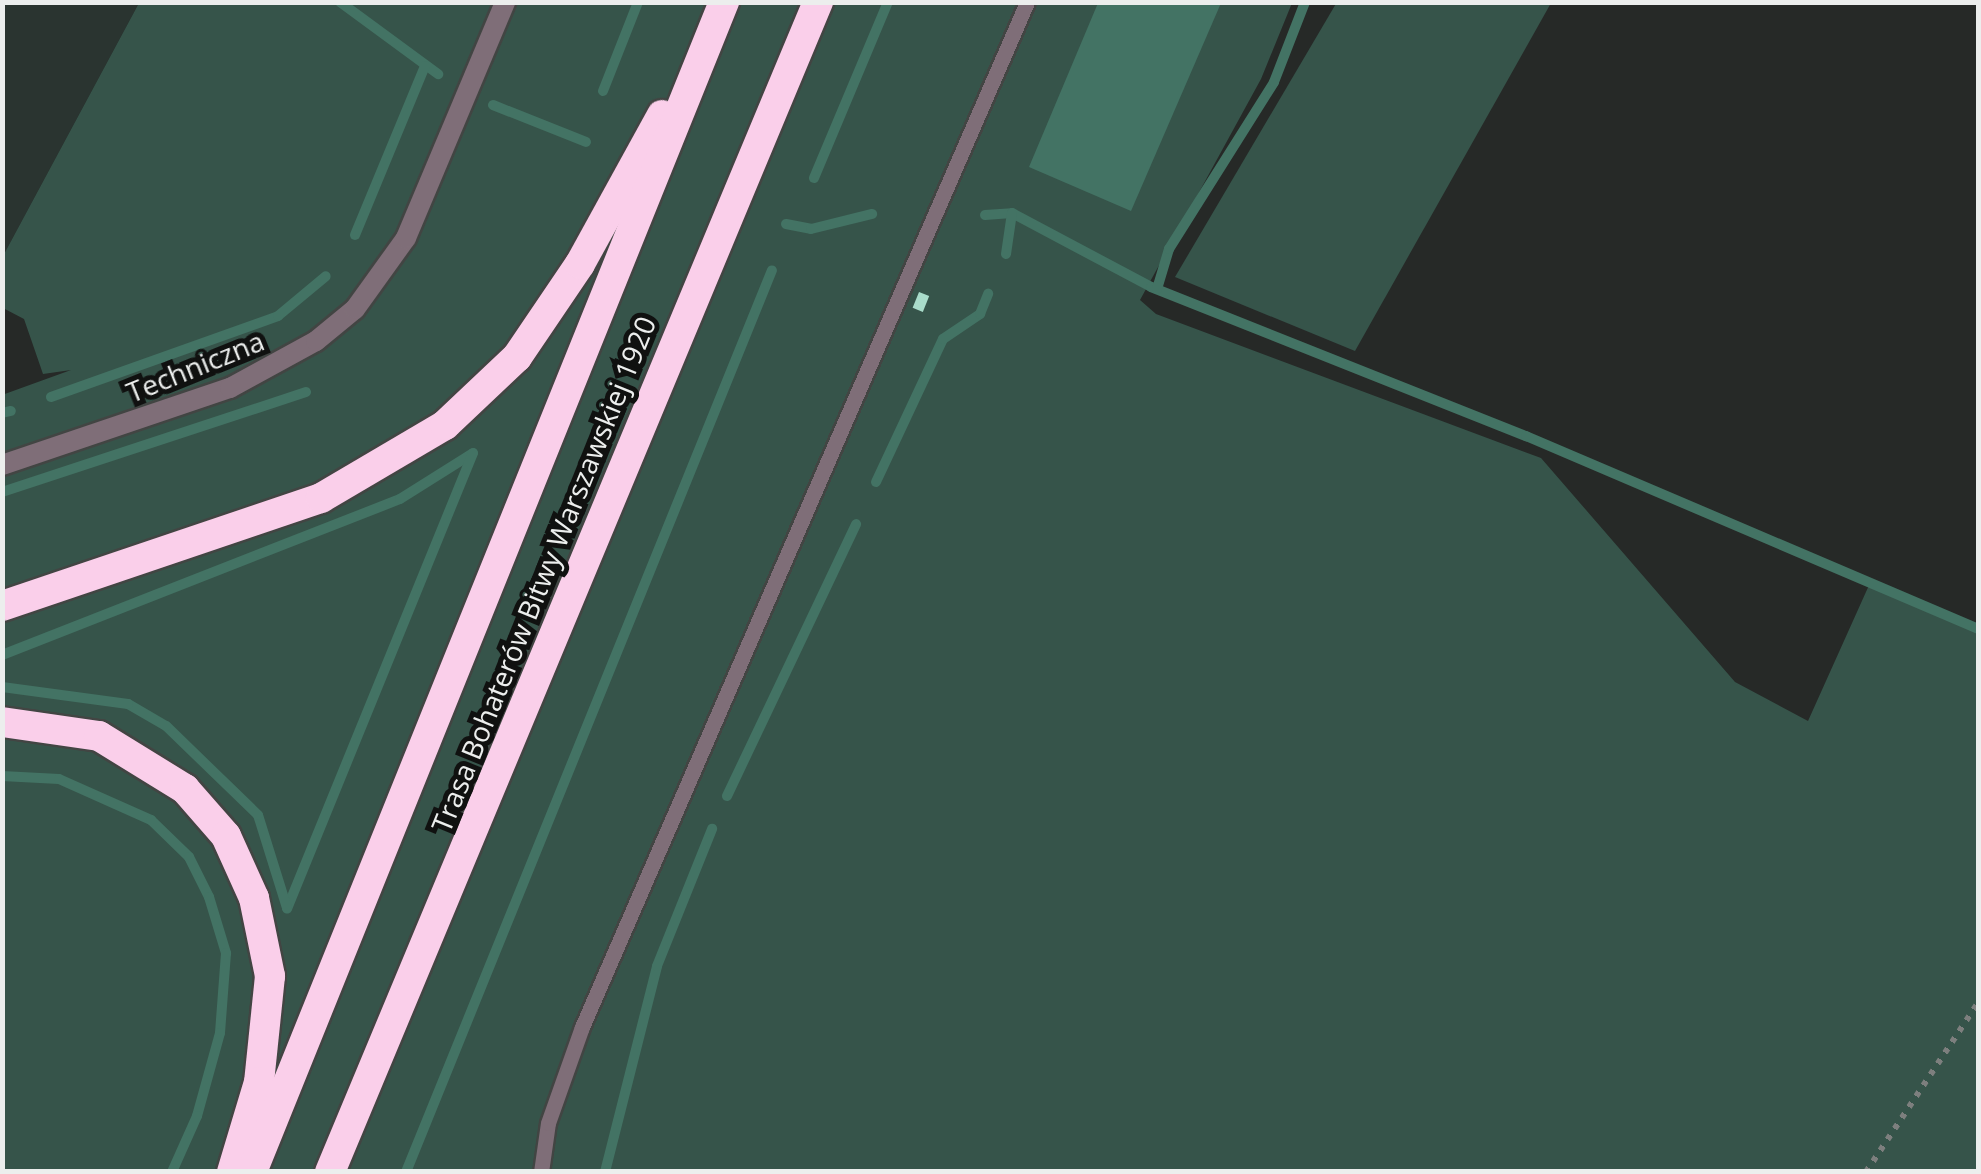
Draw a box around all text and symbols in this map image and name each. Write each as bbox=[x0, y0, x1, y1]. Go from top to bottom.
street label: Trasa Bohaterów Bitwy Warszawskiej 1920 bbox=[424, 311, 662, 837]
street label: Techniczna bbox=[121, 323, 269, 409]

